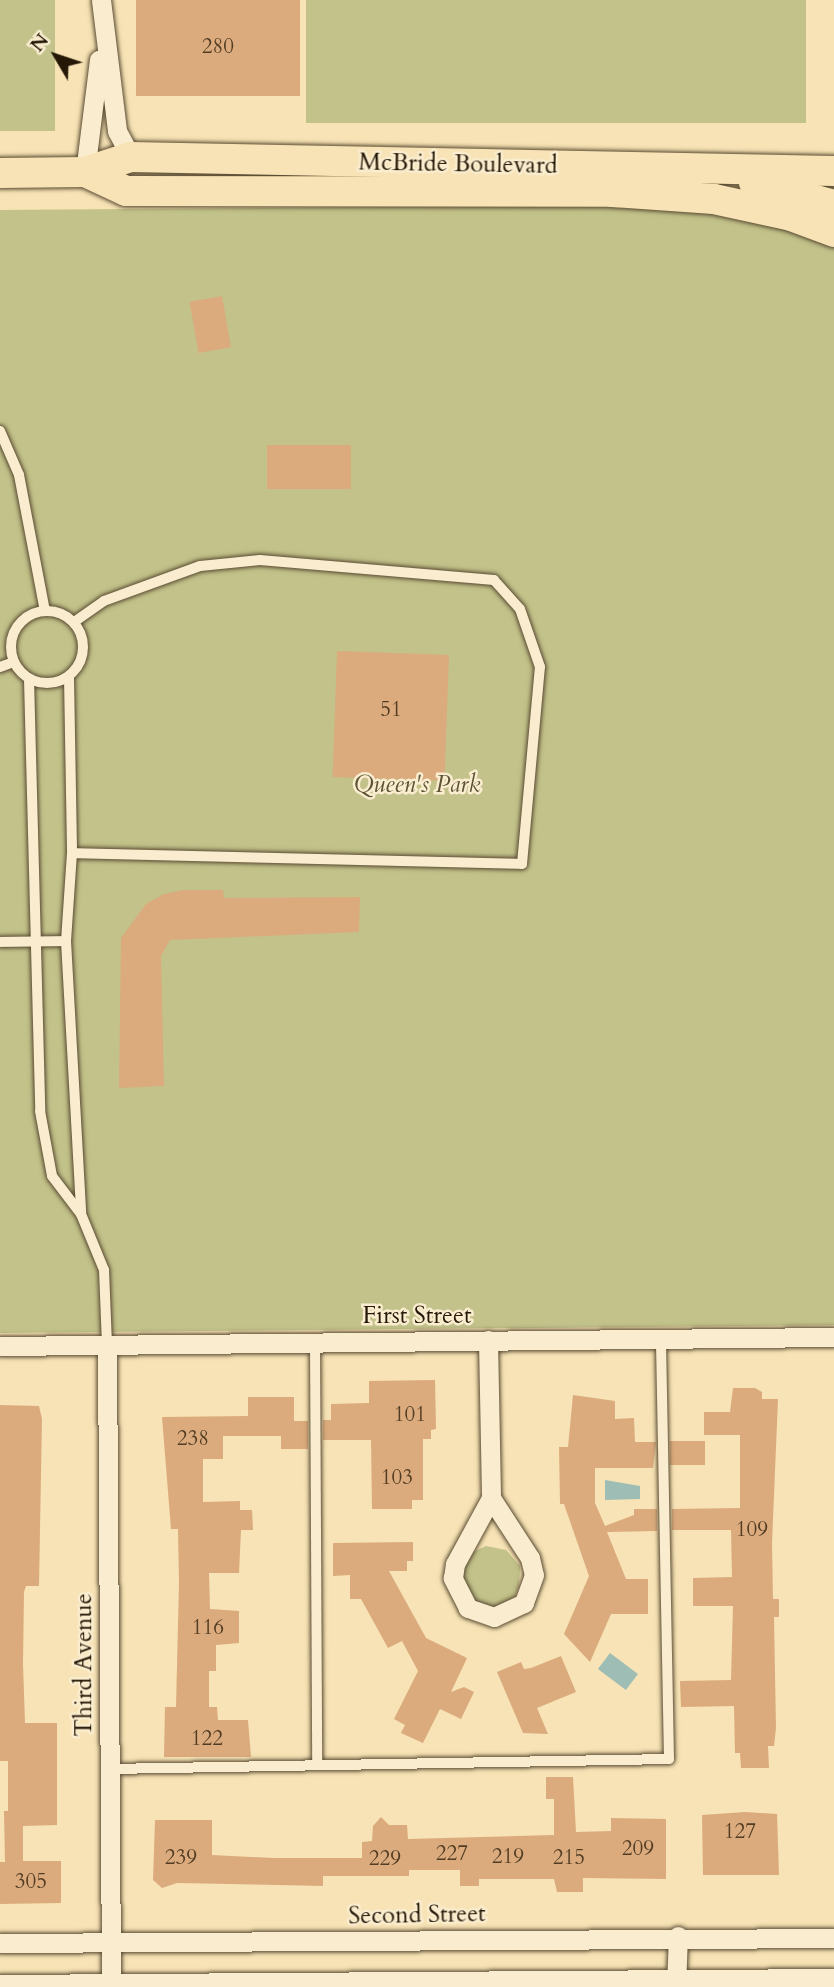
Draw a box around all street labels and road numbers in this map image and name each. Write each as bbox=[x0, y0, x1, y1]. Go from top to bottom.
street label: McBride Boulevard bbox=[358, 148, 558, 180]
street label: First Street bbox=[363, 1302, 471, 1330]
street label: Third Avenue bbox=[70, 1593, 98, 1737]
street label: Second Street bbox=[348, 1899, 486, 1931]

